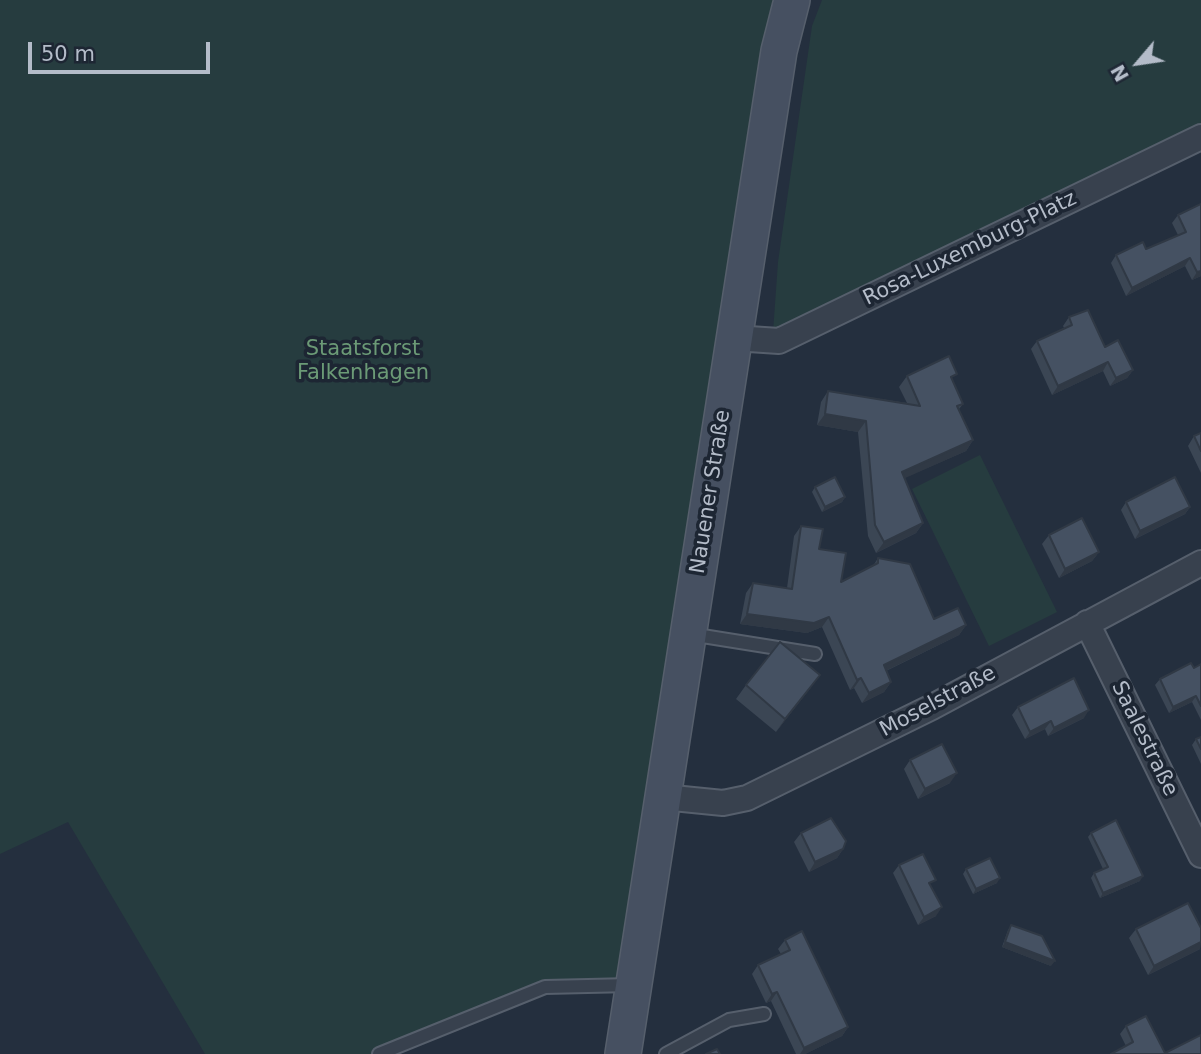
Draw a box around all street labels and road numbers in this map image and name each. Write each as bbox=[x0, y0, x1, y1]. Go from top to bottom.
street label: Rosa-Luxemburg-Platz bbox=[859, 186, 1081, 312]
street label: Nauener Straße bbox=[686, 408, 736, 576]
street label: Moselstraße bbox=[876, 661, 1000, 743]
street label: Saalestraße bbox=[1105, 677, 1183, 801]

